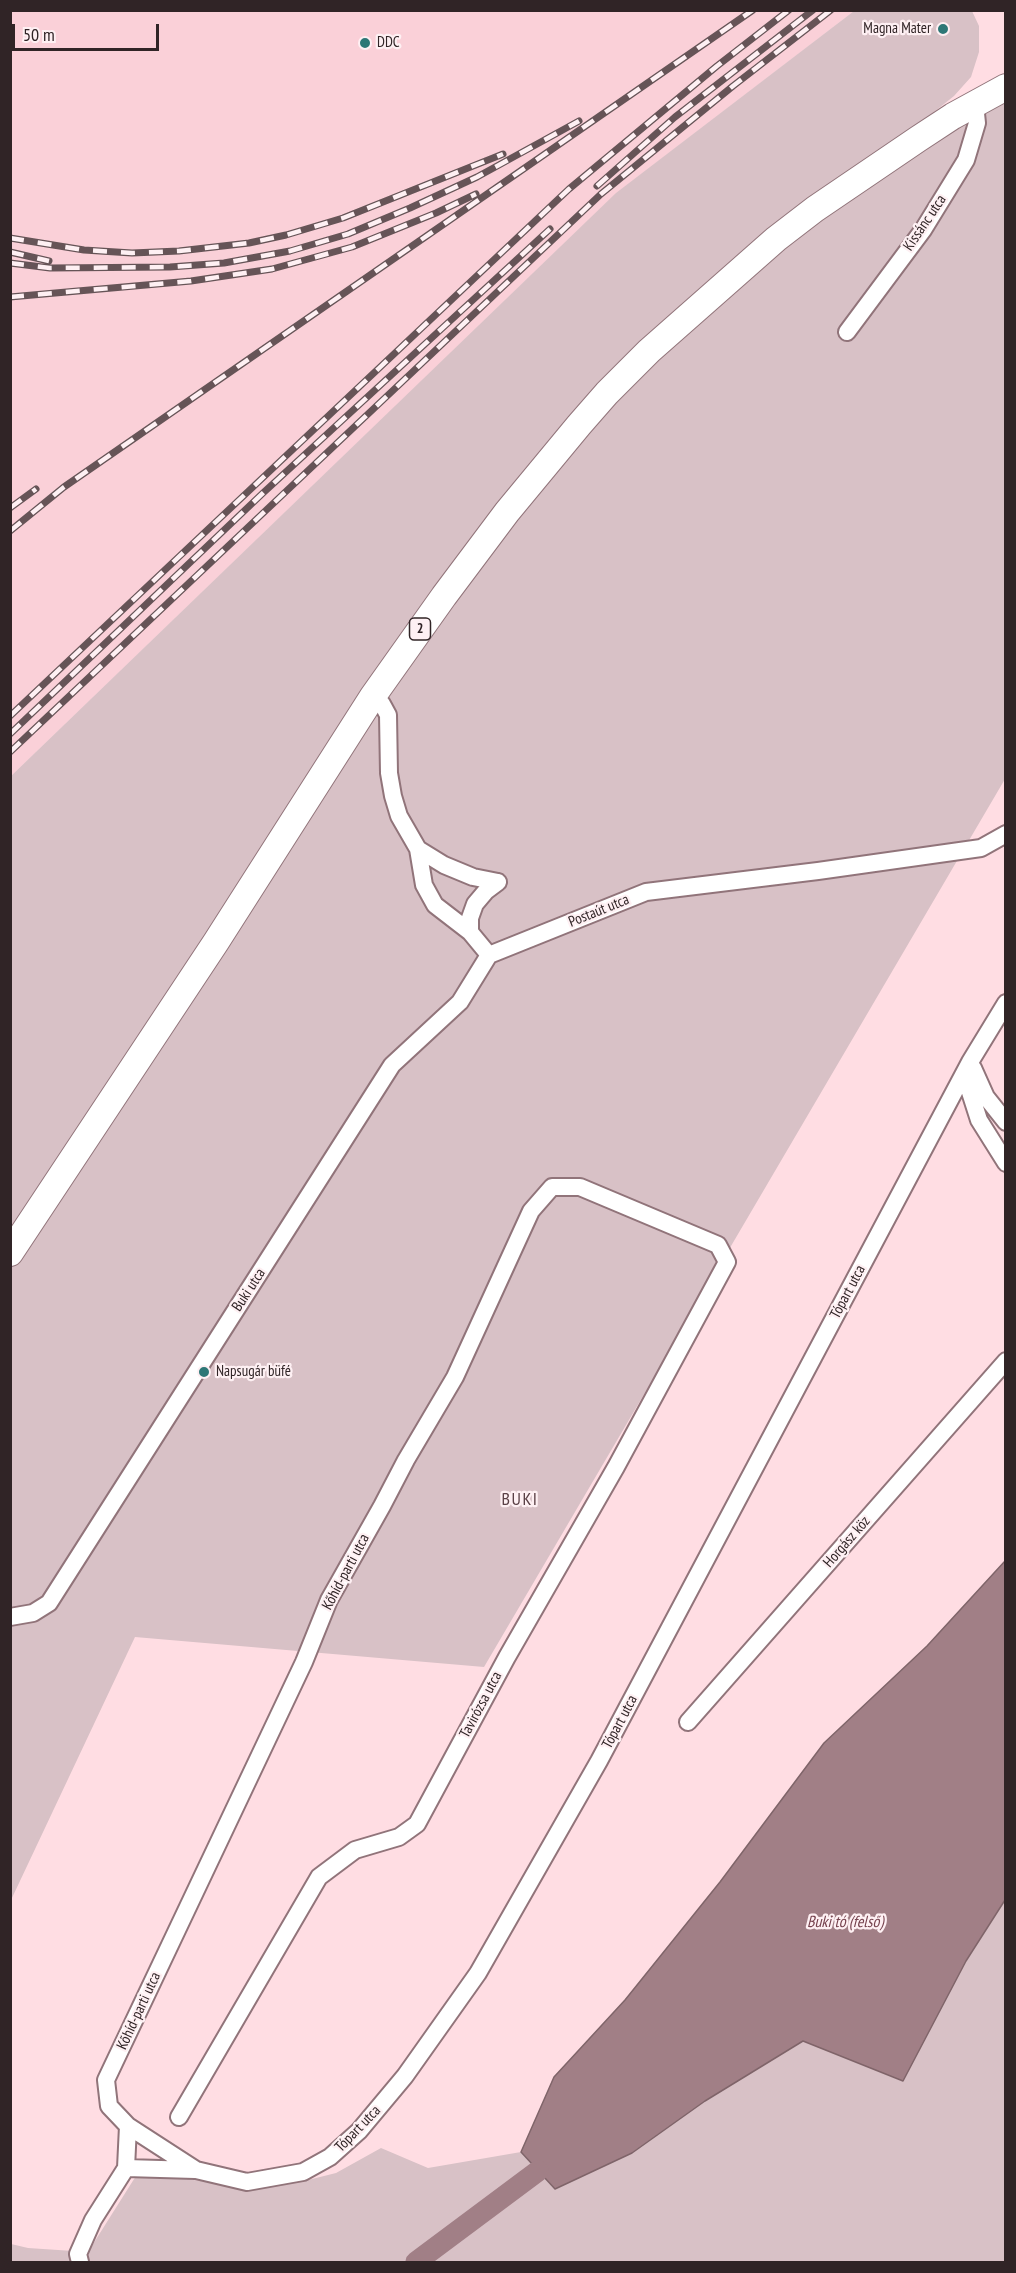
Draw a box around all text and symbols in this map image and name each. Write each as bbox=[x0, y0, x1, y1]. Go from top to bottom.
scale bar bbox=[15, 12, 162, 50]
place label: Magna Mater bbox=[863, 20, 931, 38]
marker: Magna Mater bbox=[936, 22, 950, 36]
text: 50 m bbox=[23, 23, 55, 46]
place label: DDC bbox=[377, 34, 400, 52]
marker: DDC bbox=[358, 36, 372, 50]
street label: Kissánc utca bbox=[900, 192, 950, 254]
road number: 2 bbox=[410, 618, 430, 640]
street label: Postaút utca bbox=[566, 891, 632, 931]
street label: Tópart utca bbox=[826, 1262, 870, 1322]
street label: Buki utca bbox=[228, 1265, 270, 1315]
place label: Napsugár büfé bbox=[216, 1363, 291, 1381]
marker: Napsugár büfé bbox=[197, 1365, 211, 1379]
district label: BUKI bbox=[502, 1489, 538, 1511]
street label: Horgász köz bbox=[820, 1513, 874, 1571]
street label: Kőhíd-parti utca bbox=[318, 1531, 374, 1613]
street label: Tavirózsa utca bbox=[456, 1669, 506, 1741]
street label: Tópart utca bbox=[598, 1692, 642, 1752]
water label: Buki tó (felső) bbox=[807, 1912, 883, 1932]
street label: Kőhíd-parti utca bbox=[113, 1969, 165, 2053]
street label: Tópart utca bbox=[331, 2102, 385, 2156]

